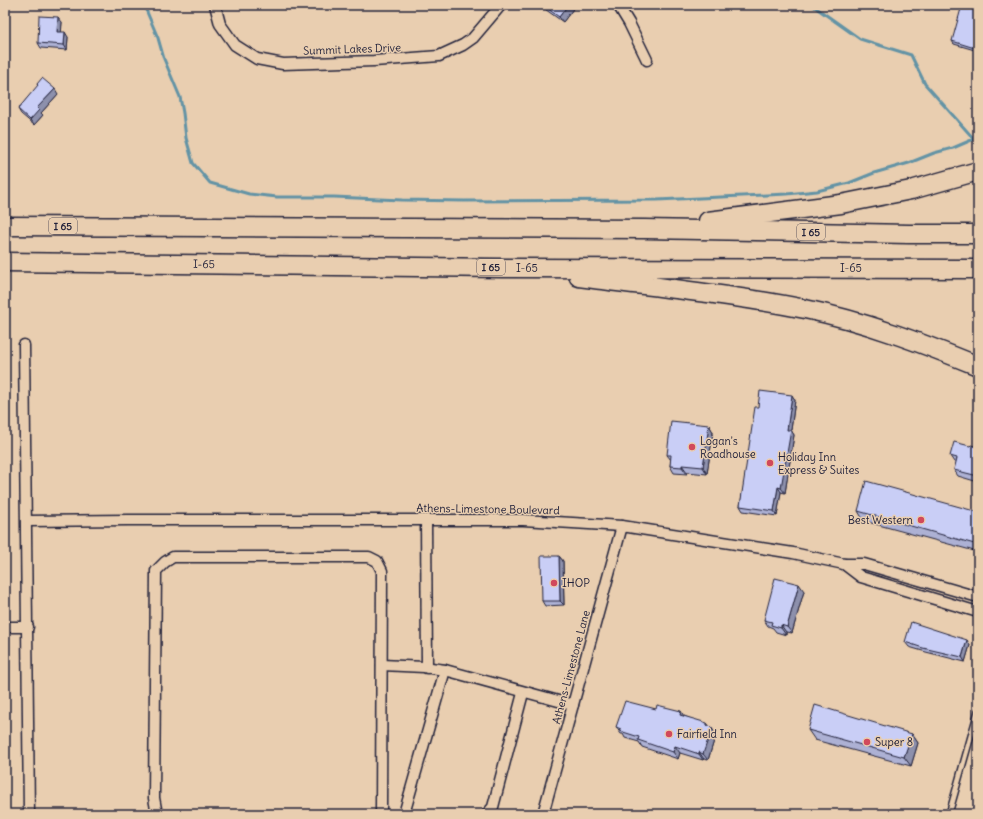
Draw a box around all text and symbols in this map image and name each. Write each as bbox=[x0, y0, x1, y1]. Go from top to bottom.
street label: Summit Lakes Drive bbox=[303, 40, 401, 58]
road number: I 65 bbox=[49, 218, 77, 234]
road number: I 65 bbox=[797, 224, 825, 240]
street label: I-65 bbox=[193, 257, 215, 271]
road number: I 65 bbox=[477, 259, 505, 275]
street label: I-65 bbox=[516, 261, 538, 275]
street label: I-65 bbox=[840, 261, 862, 275]
place label: Logan's Roadhouse bbox=[700, 434, 756, 461]
marker: Logan's Roadhouse bbox=[687, 442, 697, 452]
place label: Holiday Inn Express & Suites bbox=[778, 450, 859, 477]
marker: Holiday Inn Express & Suites bbox=[765, 458, 775, 468]
street label: Athens-Limestone Boulevard bbox=[416, 501, 560, 517]
place label: Best Western bbox=[848, 513, 913, 527]
marker: Best Western bbox=[916, 515, 926, 525]
place label: IHOP bbox=[562, 576, 590, 590]
marker: IHOP bbox=[549, 578, 559, 588]
street label: Athens-Limestone Lane bbox=[549, 608, 593, 725]
place label: Fairfield Inn bbox=[677, 727, 737, 741]
marker: Fairfield Inn bbox=[664, 729, 674, 739]
place label: Super 8 bbox=[875, 735, 913, 749]
marker: Super 8 bbox=[862, 737, 872, 747]

